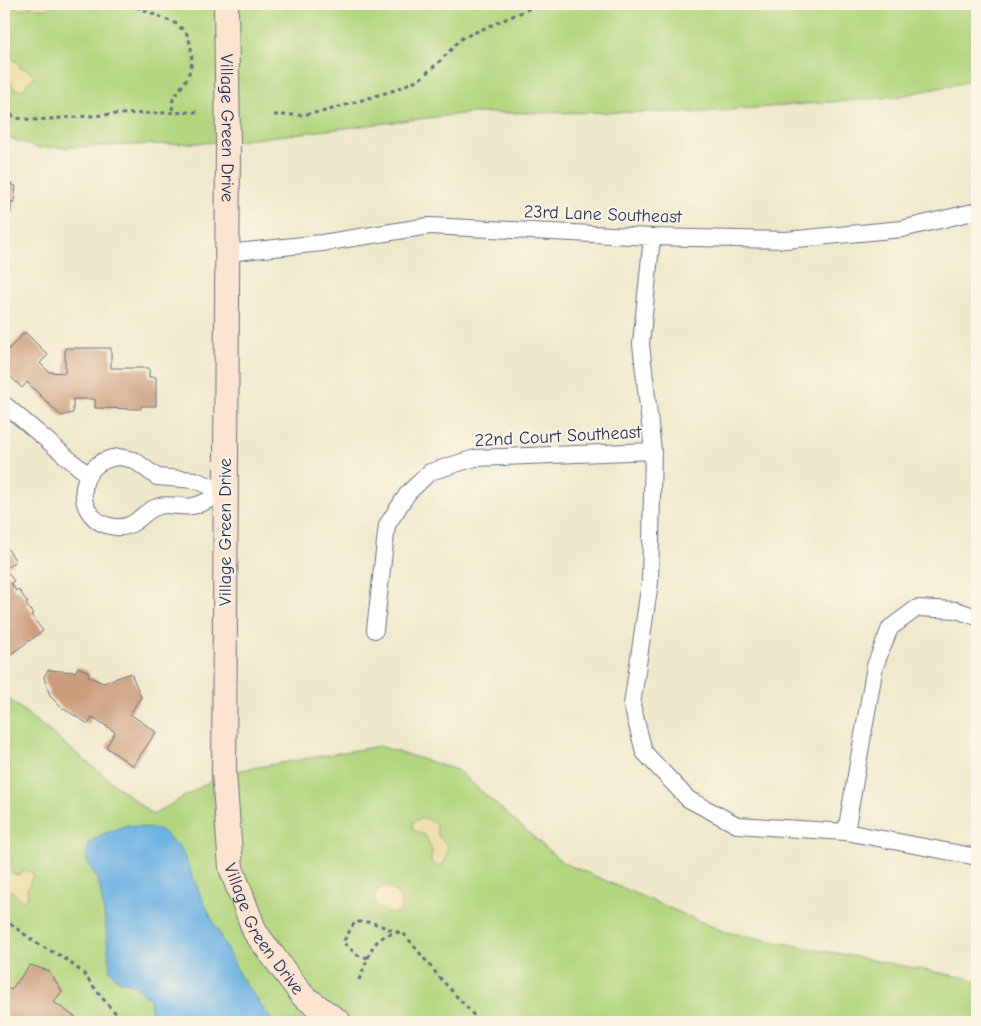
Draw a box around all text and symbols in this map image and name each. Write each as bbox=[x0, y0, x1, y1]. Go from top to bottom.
street label: Village Green Drive bbox=[216, 54, 238, 202]
street label: 23rd Lane Southeast bbox=[524, 201, 683, 228]
street label: 22nd Court Southeast bbox=[474, 422, 643, 451]
street label: Village Green Drive bbox=[215, 458, 236, 606]
street label: Village Green Drive bbox=[219, 860, 308, 999]

